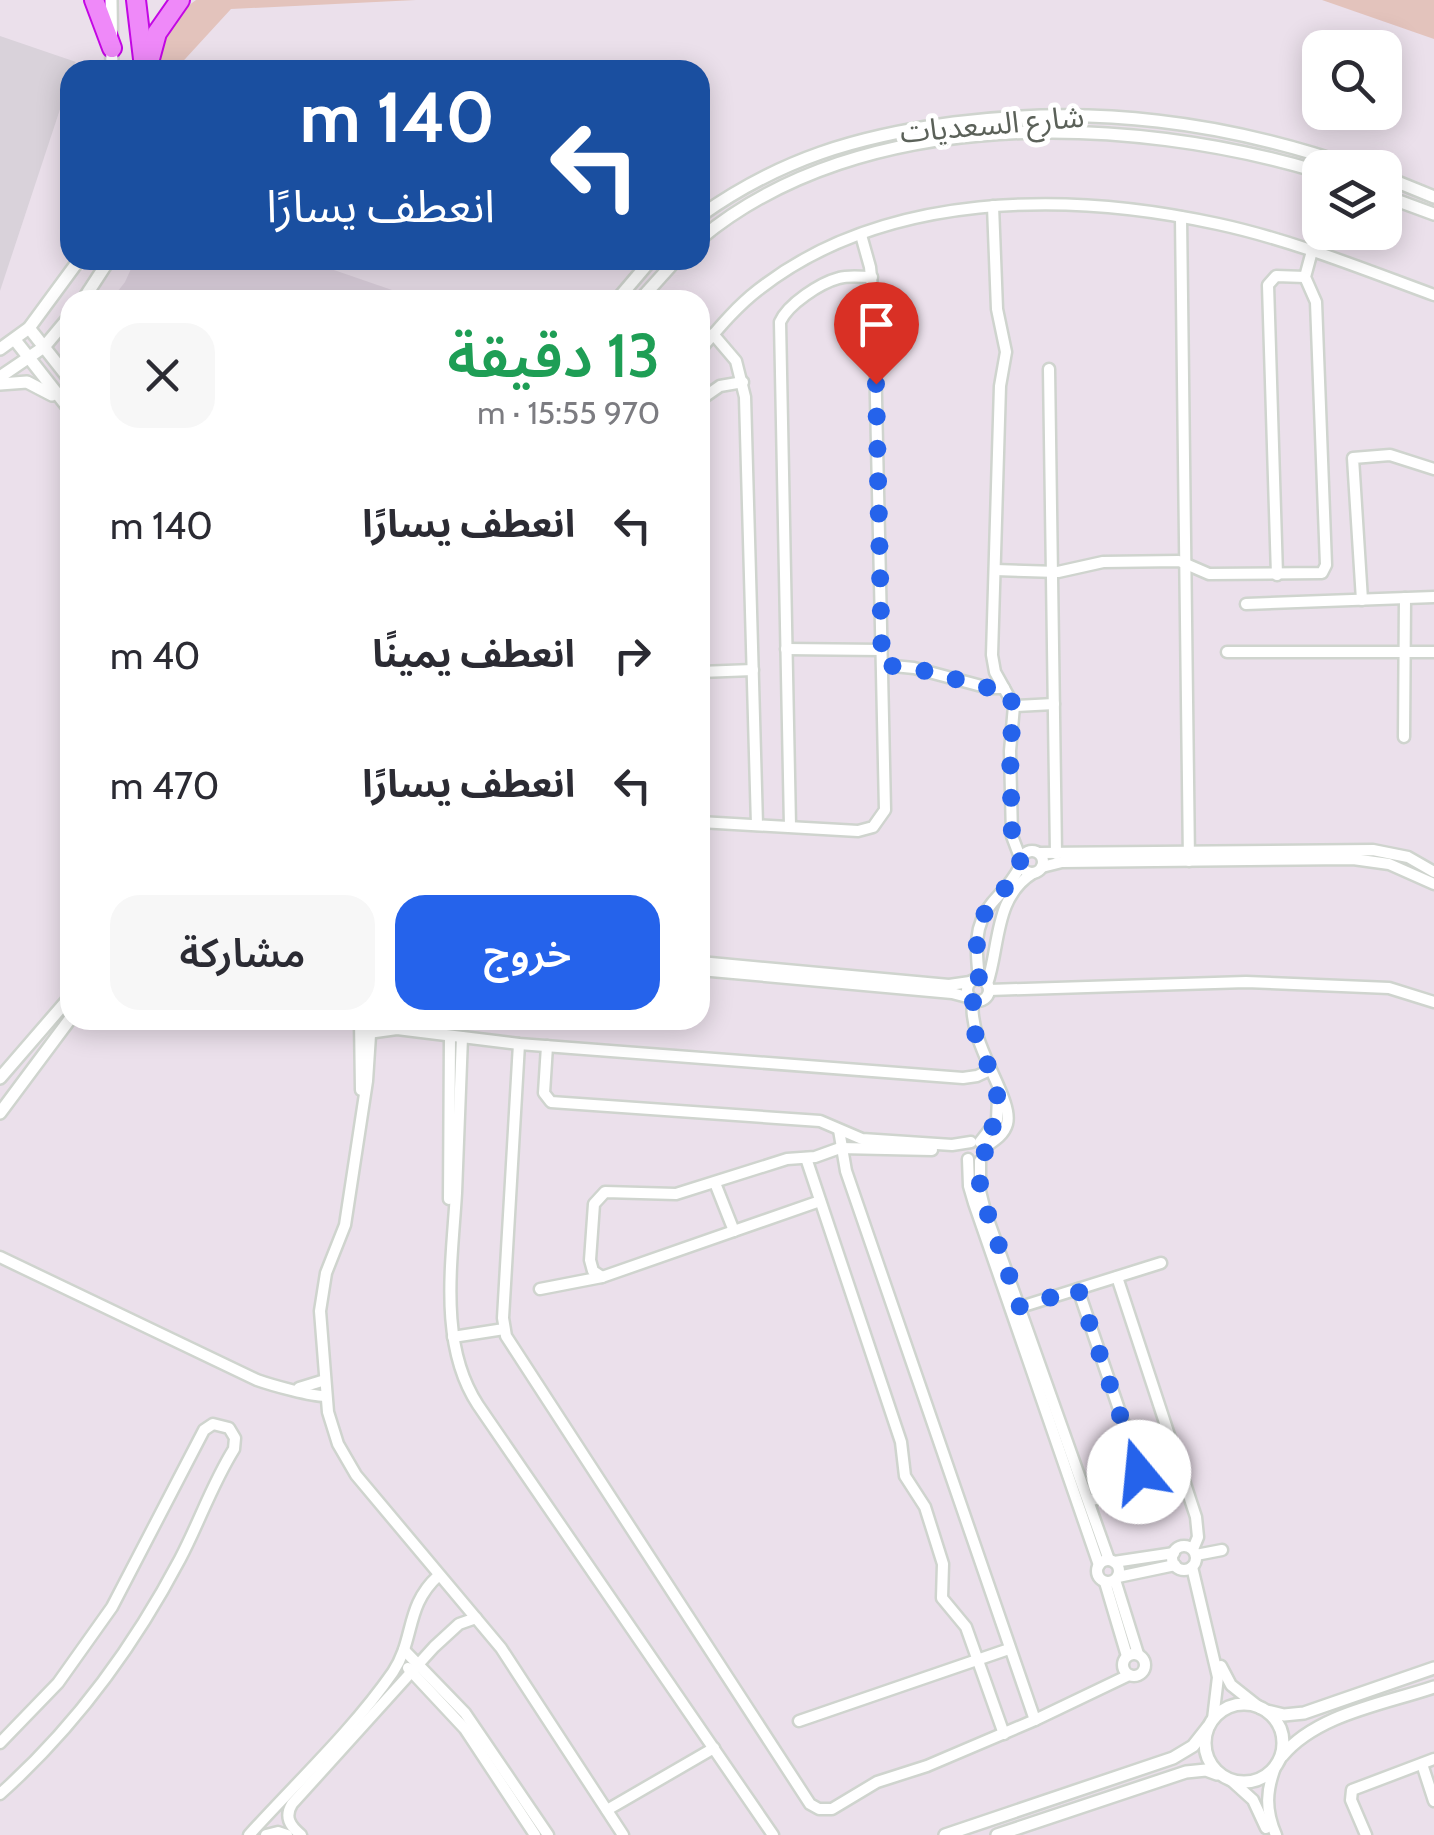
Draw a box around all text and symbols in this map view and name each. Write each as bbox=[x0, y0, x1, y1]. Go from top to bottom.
map controls bbox=[1302, 30, 1402, 250]
button: search bbox=[1302, 30, 1402, 130]
text: 140 m bbox=[300, 74, 495, 160]
street label: شارع السعديات bbox=[898, 98, 1086, 154]
icon: left bbox=[530, 100, 660, 230]
button: layers bbox=[1302, 150, 1402, 250]
text: انعطف يسارًا bbox=[266, 179, 495, 233]
pin bbox=[834, 282, 919, 385]
icon: arrive bbox=[849, 297, 904, 352]
text: 13 دقيقة bbox=[447, 319, 660, 392]
button: close bbox=[110, 323, 215, 428]
text: 970 m · 15:55 bbox=[477, 393, 660, 432]
icon: left bbox=[605, 498, 660, 553]
text: انعطف يسارًا bbox=[362, 500, 575, 547]
text: 140 m bbox=[110, 502, 213, 549]
icon: right bbox=[605, 628, 660, 683]
text: انعطف يمينًا bbox=[372, 630, 575, 677]
text: 40 m bbox=[110, 632, 200, 679]
icon: left bbox=[605, 758, 660, 813]
text: انعطف يسارًا bbox=[362, 760, 575, 807]
text: 470 m bbox=[110, 762, 219, 809]
button: مشاركة bbox=[110, 895, 375, 1010]
button: خروج bbox=[395, 895, 660, 1010]
position arrow bbox=[1087, 1420, 1191, 1524]

